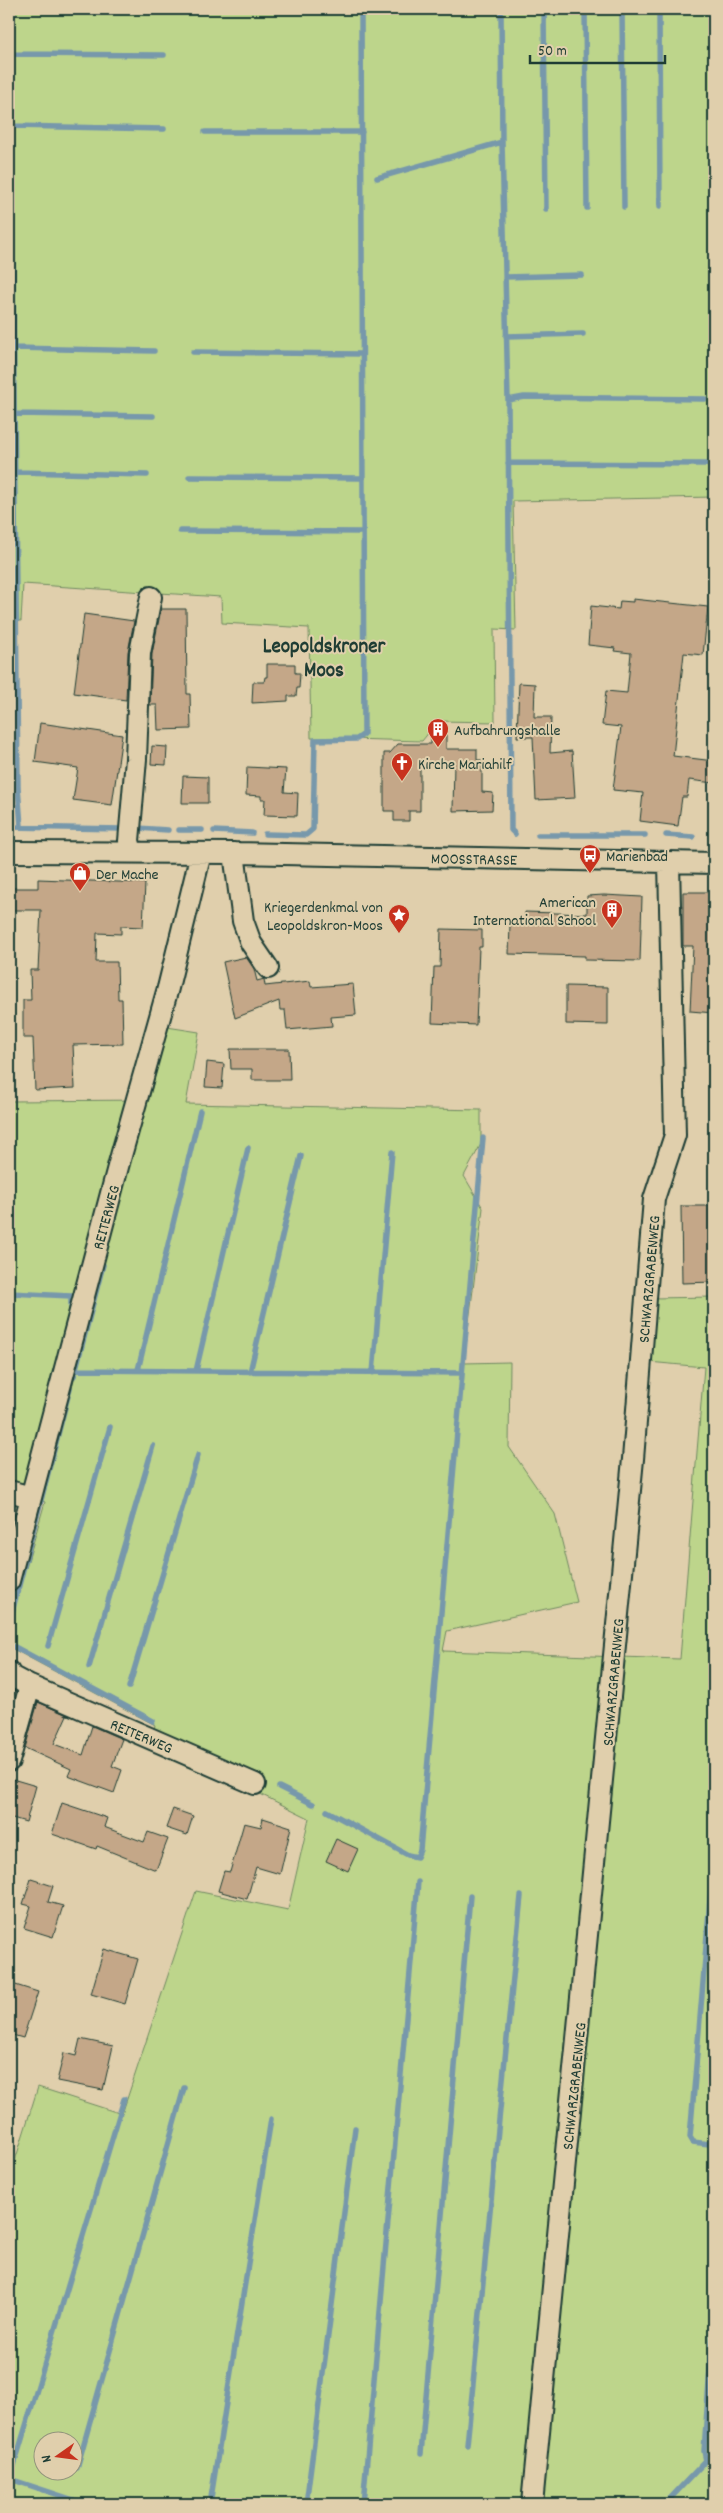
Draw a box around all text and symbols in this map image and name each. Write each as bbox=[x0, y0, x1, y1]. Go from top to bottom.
scale bar bbox=[530, 32, 666, 64]
text: 50 m bbox=[538, 41, 567, 63]
district label: Leopoldskroner Moos bbox=[263, 633, 386, 687]
building icon: Aufbahrungshalle bbox=[426, 717, 450, 748]
place label: Aufbahrungshalle bbox=[454, 720, 560, 743]
church icon: Kirche Mariahilf bbox=[390, 751, 414, 782]
place label: Kirche Mariahilf bbox=[418, 754, 512, 777]
bus stop icon: Marienbad bbox=[578, 843, 602, 874]
place label: Marienbad bbox=[606, 846, 668, 869]
street label: MOOSSTRASSE bbox=[431, 848, 518, 873]
shop icon: Der Mache bbox=[68, 861, 92, 892]
place label: Der Mache bbox=[96, 864, 159, 887]
place label: American International School bbox=[473, 892, 596, 933]
place label: Kriegerdenkmal von Leopoldskron-Moos bbox=[264, 897, 383, 938]
building icon: American International School bbox=[600, 898, 624, 929]
place icon: Kriegerdenkmal von Leopoldskron-Moos bbox=[387, 903, 411, 934]
street label: REITERWEG bbox=[88, 1183, 127, 1253]
street label: SCHWARZGRABENWEG bbox=[633, 1215, 668, 1344]
street label: SCHWARZGRABENWEG bbox=[597, 1618, 632, 1747]
street label: REITERWEG bbox=[106, 1714, 176, 1761]
street label: SCHWARZGRABENWEG bbox=[557, 2022, 594, 2151]
north arrow bbox=[32, 2430, 82, 2480]
text: N bbox=[37, 2453, 58, 2464]

